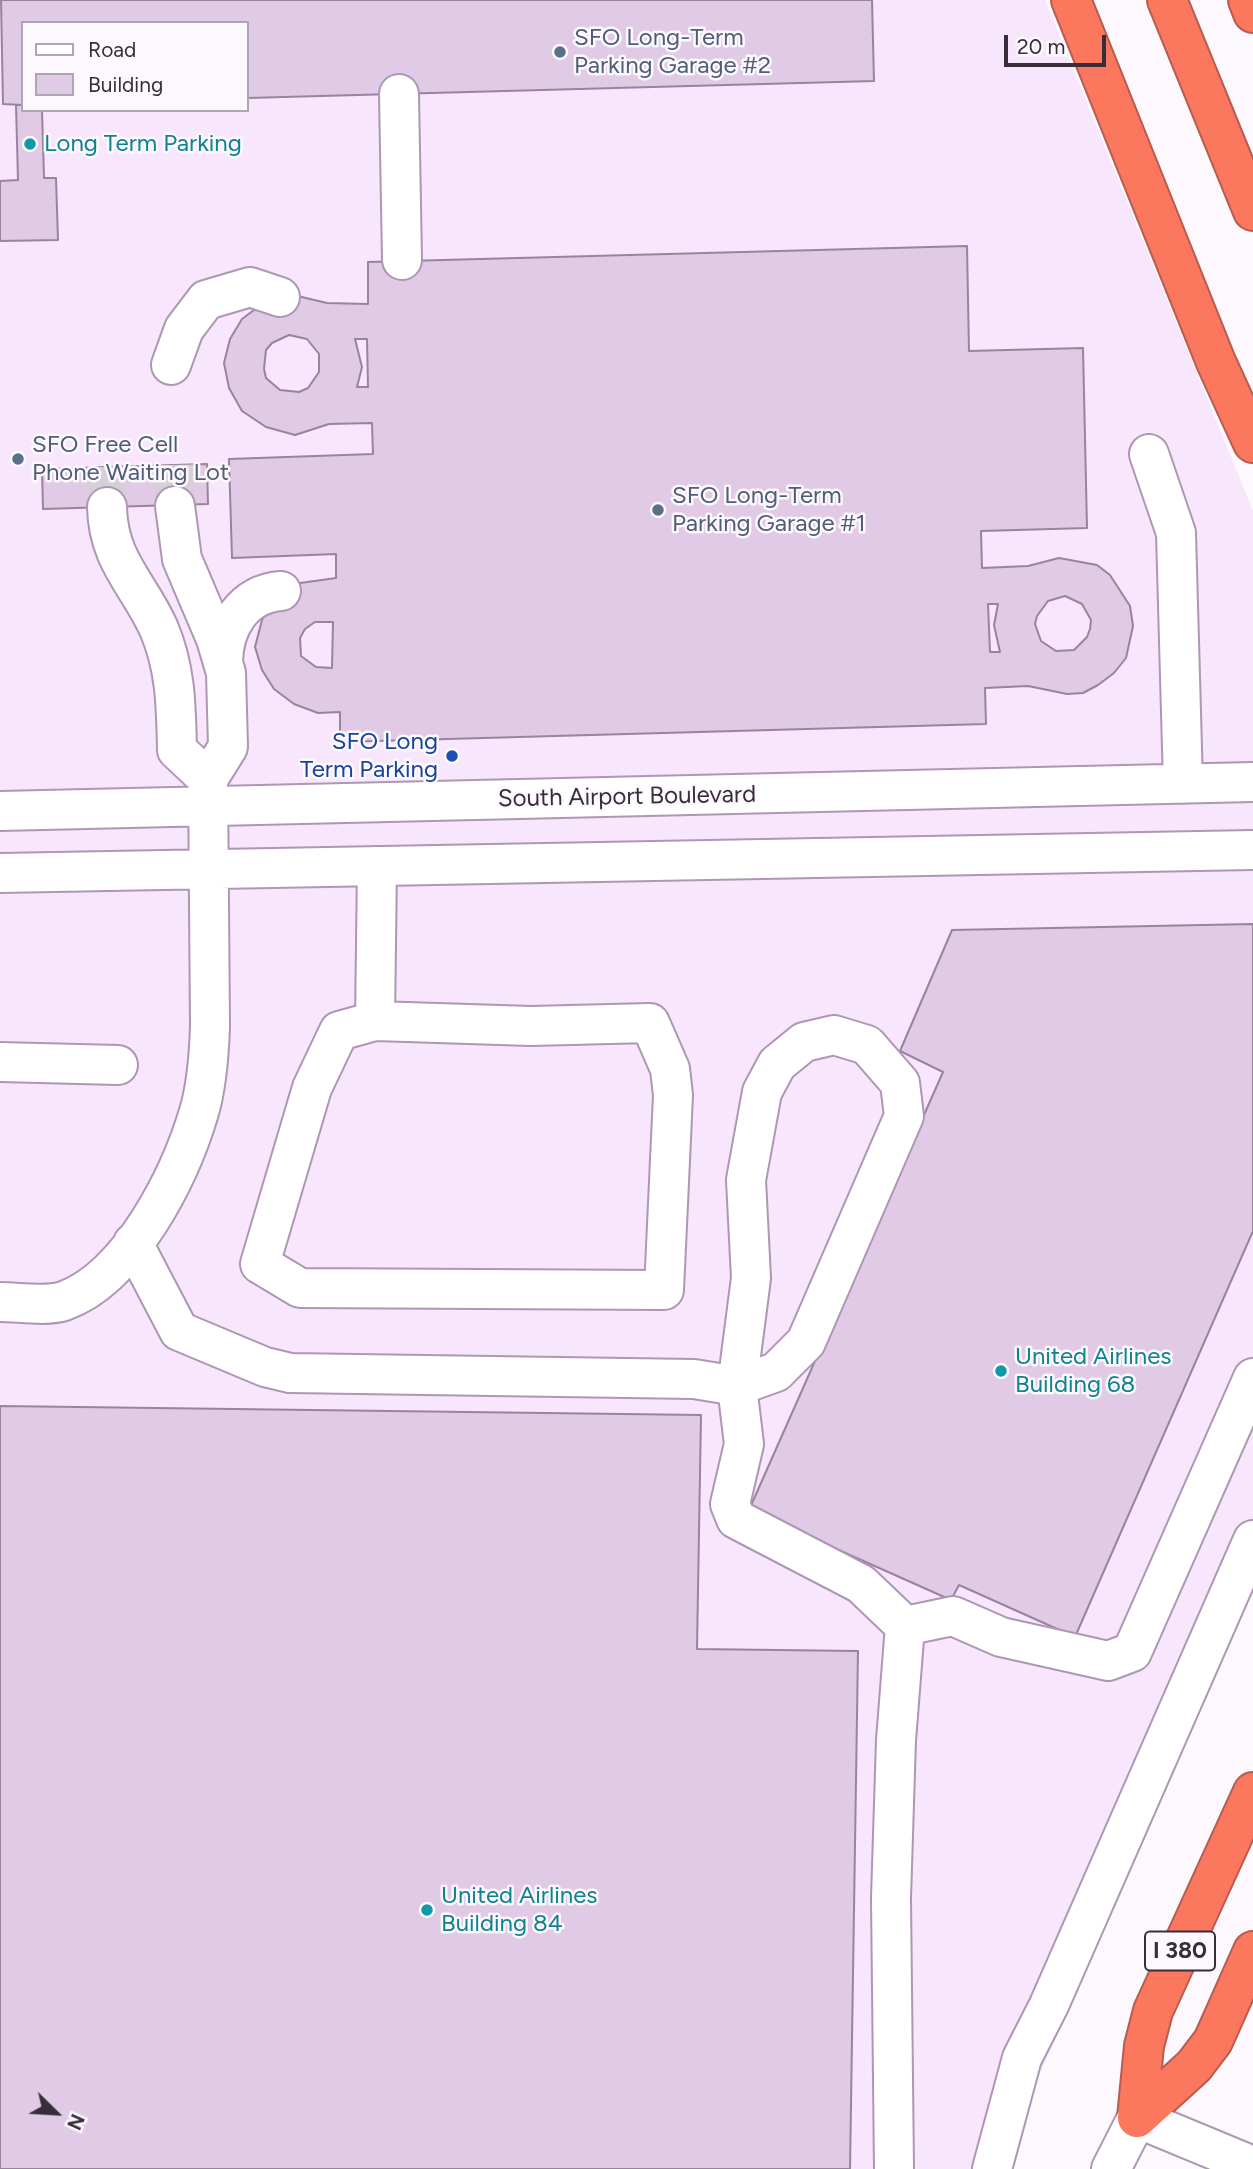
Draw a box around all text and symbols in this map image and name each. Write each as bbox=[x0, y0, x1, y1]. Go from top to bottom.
legend bbox=[21, 21, 248, 112]
scale bar bbox=[1008, 21, 1110, 65]
place label: SFO Long-Term Parking Garage #2 bbox=[574, 24, 771, 80]
text: 20 m bbox=[1017, 34, 1065, 59]
text: Road bbox=[88, 37, 136, 62]
marker: SFO Long-Term Parking Garage #2 bbox=[552, 44, 568, 60]
text: Building bbox=[88, 72, 163, 97]
place label: Long Term Parking bbox=[44, 130, 242, 158]
marker: Long Term Parking bbox=[22, 136, 38, 152]
place label: SFO Free Cell Phone Waiting Lot bbox=[32, 431, 229, 487]
marker: SFO Free Cell Phone Waiting Lot bbox=[10, 451, 26, 467]
place label: SFO Long-Term Parking Garage #1 bbox=[672, 482, 866, 538]
marker: SFO Long-Term Parking Garage #1 bbox=[650, 502, 666, 518]
place label: SFO Long Term Parking bbox=[300, 728, 438, 784]
marker: SFO Long Term Parking bbox=[444, 748, 460, 764]
street label: South Airport Boulevard bbox=[498, 780, 756, 814]
place label: United Airlines Building 68 bbox=[1015, 1343, 1171, 1399]
marker: United Airlines Building 68 bbox=[993, 1363, 1009, 1379]
place label: United Airlines Building 84 bbox=[441, 1882, 597, 1938]
marker: United Airlines Building 84 bbox=[419, 1902, 435, 1918]
road number: I 380 bbox=[1145, 1932, 1215, 1970]
north arrow bbox=[21, 2078, 91, 2148]
text: N bbox=[62, 2110, 89, 2133]

